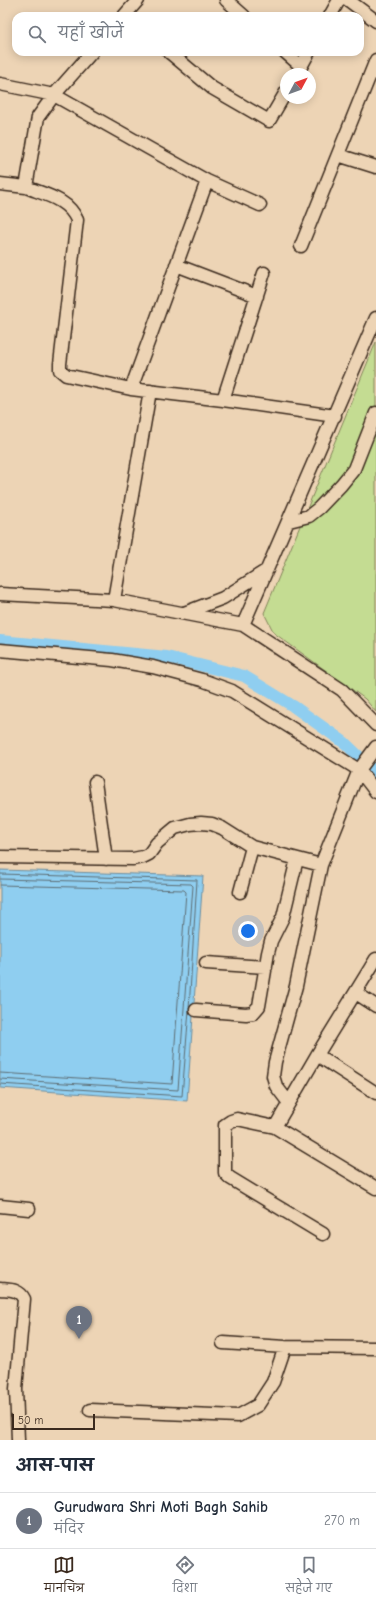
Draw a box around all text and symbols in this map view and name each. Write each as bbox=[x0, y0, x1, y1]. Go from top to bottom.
search box bbox=[12, 12, 364, 56]
icon: search bbox=[26, 23, 48, 45]
text: यहाँ खोजें bbox=[58, 24, 124, 42]
north arrow bbox=[280, 68, 316, 104]
your location bbox=[238, 921, 258, 941]
pin: 1 bbox=[66, 1306, 92, 1339]
scale bar bbox=[12, 1412, 95, 1431]
text: 50 m bbox=[18, 1414, 43, 1427]
text: आस-पास bbox=[16, 1456, 94, 1475]
text: Gurudwara Shri Moti Bagh Sahib bbox=[54, 1498, 268, 1516]
text: 1 bbox=[26, 1513, 32, 1528]
text: 270 m bbox=[324, 1513, 360, 1528]
text: मंदिर bbox=[54, 1521, 84, 1536]
tab: मानचित्र bbox=[44, 1554, 84, 1600]
tab: दिशा bbox=[172, 1554, 197, 1600]
tab: सहेजे गए bbox=[285, 1554, 332, 1600]

